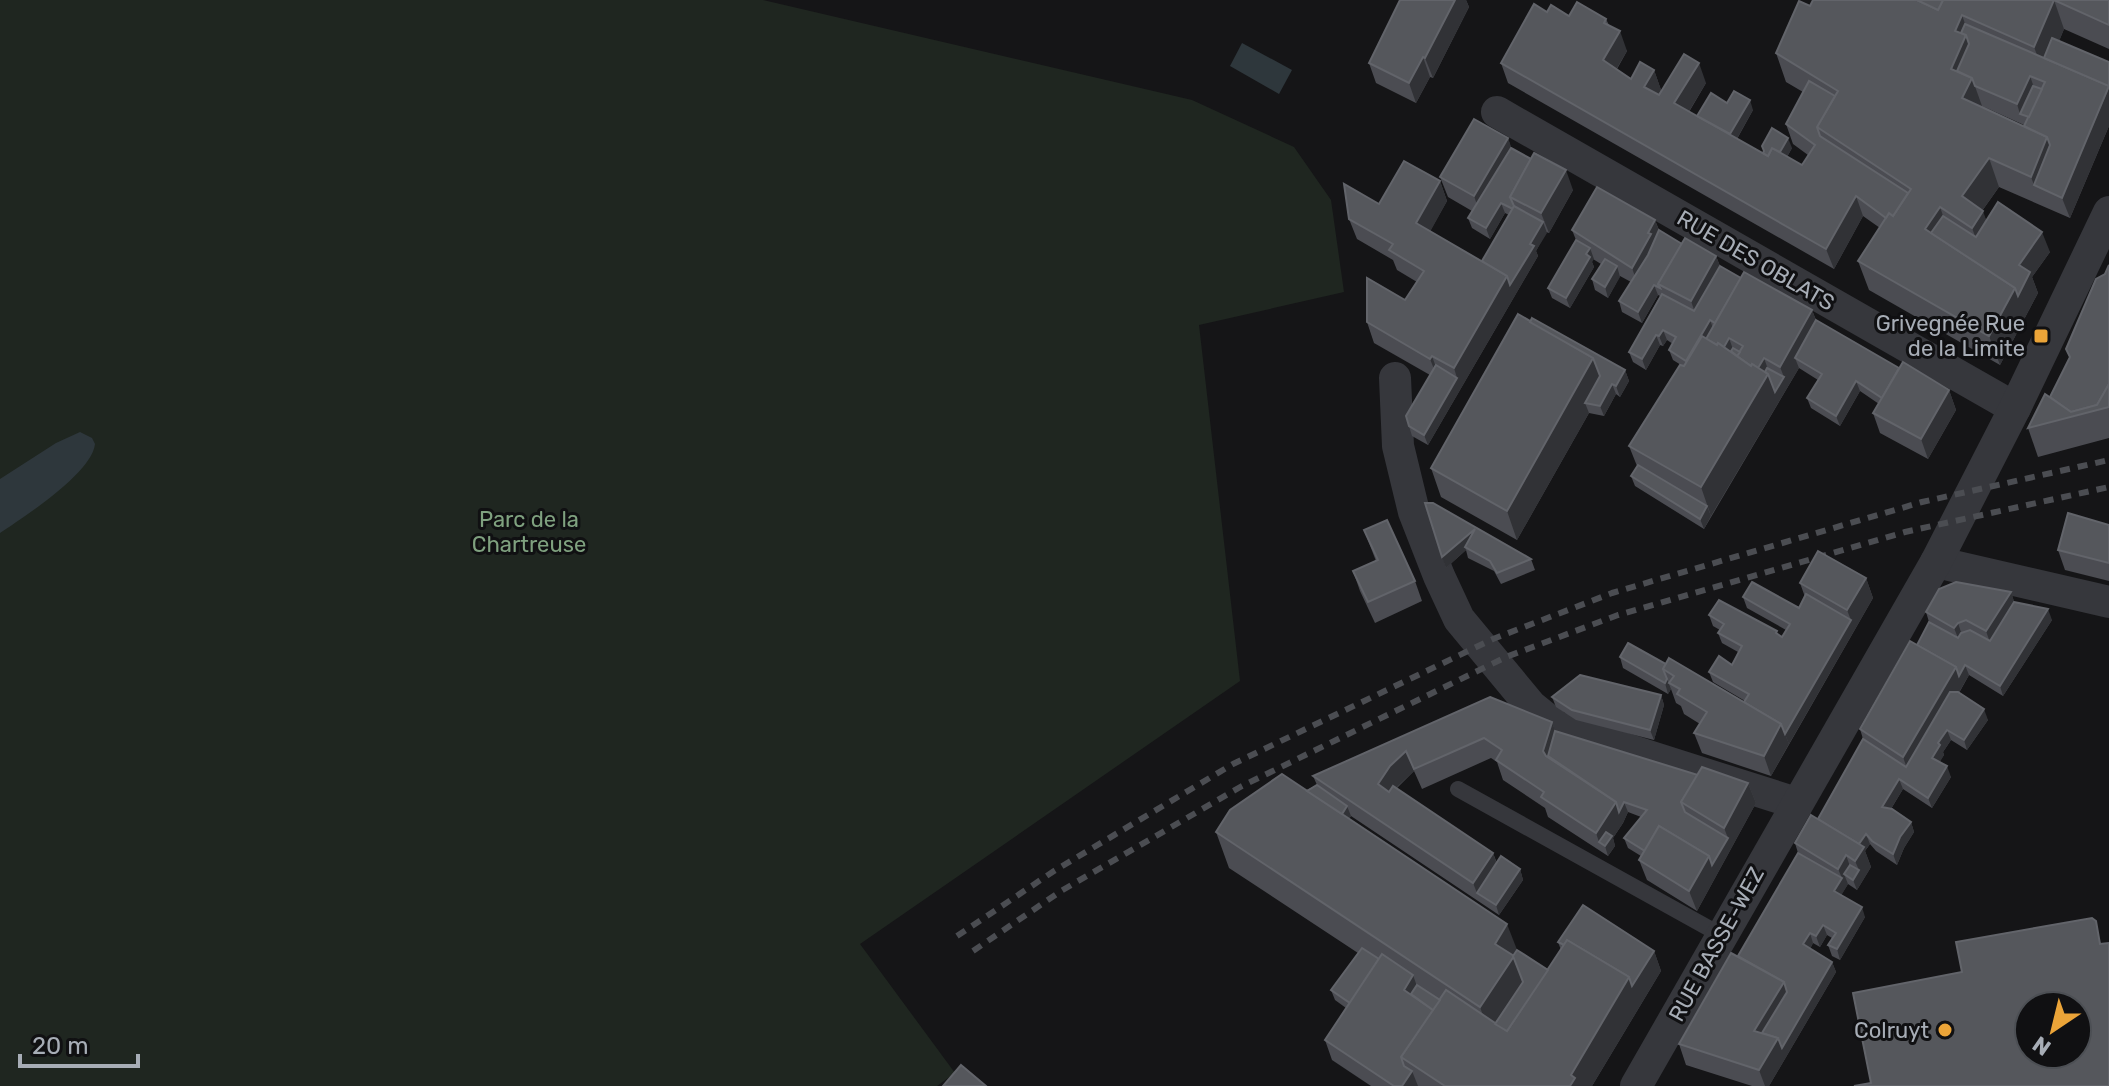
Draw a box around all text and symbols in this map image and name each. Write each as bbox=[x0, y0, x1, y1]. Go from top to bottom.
street label: RUE DES OBLATS bbox=[1672, 204, 1839, 317]
place label: Grivegnée Rue de la Limite bbox=[1876, 310, 2025, 362]
marker: Grivegnée Rue de la Limite bbox=[2032, 327, 2050, 345]
park label: Parc de la Chartreuse bbox=[472, 506, 586, 558]
street label: RUE BASSE-WEZ bbox=[1663, 862, 1770, 1026]
north arrow bbox=[2013, 990, 2093, 1070]
place label: Colruyt bbox=[1854, 1017, 1929, 1044]
scale bar bbox=[20, 1018, 138, 1068]
marker: Colruyt bbox=[1936, 1021, 1954, 1039]
text: N bbox=[2028, 1030, 2056, 1062]
text: 20 m bbox=[32, 1032, 89, 1060]

